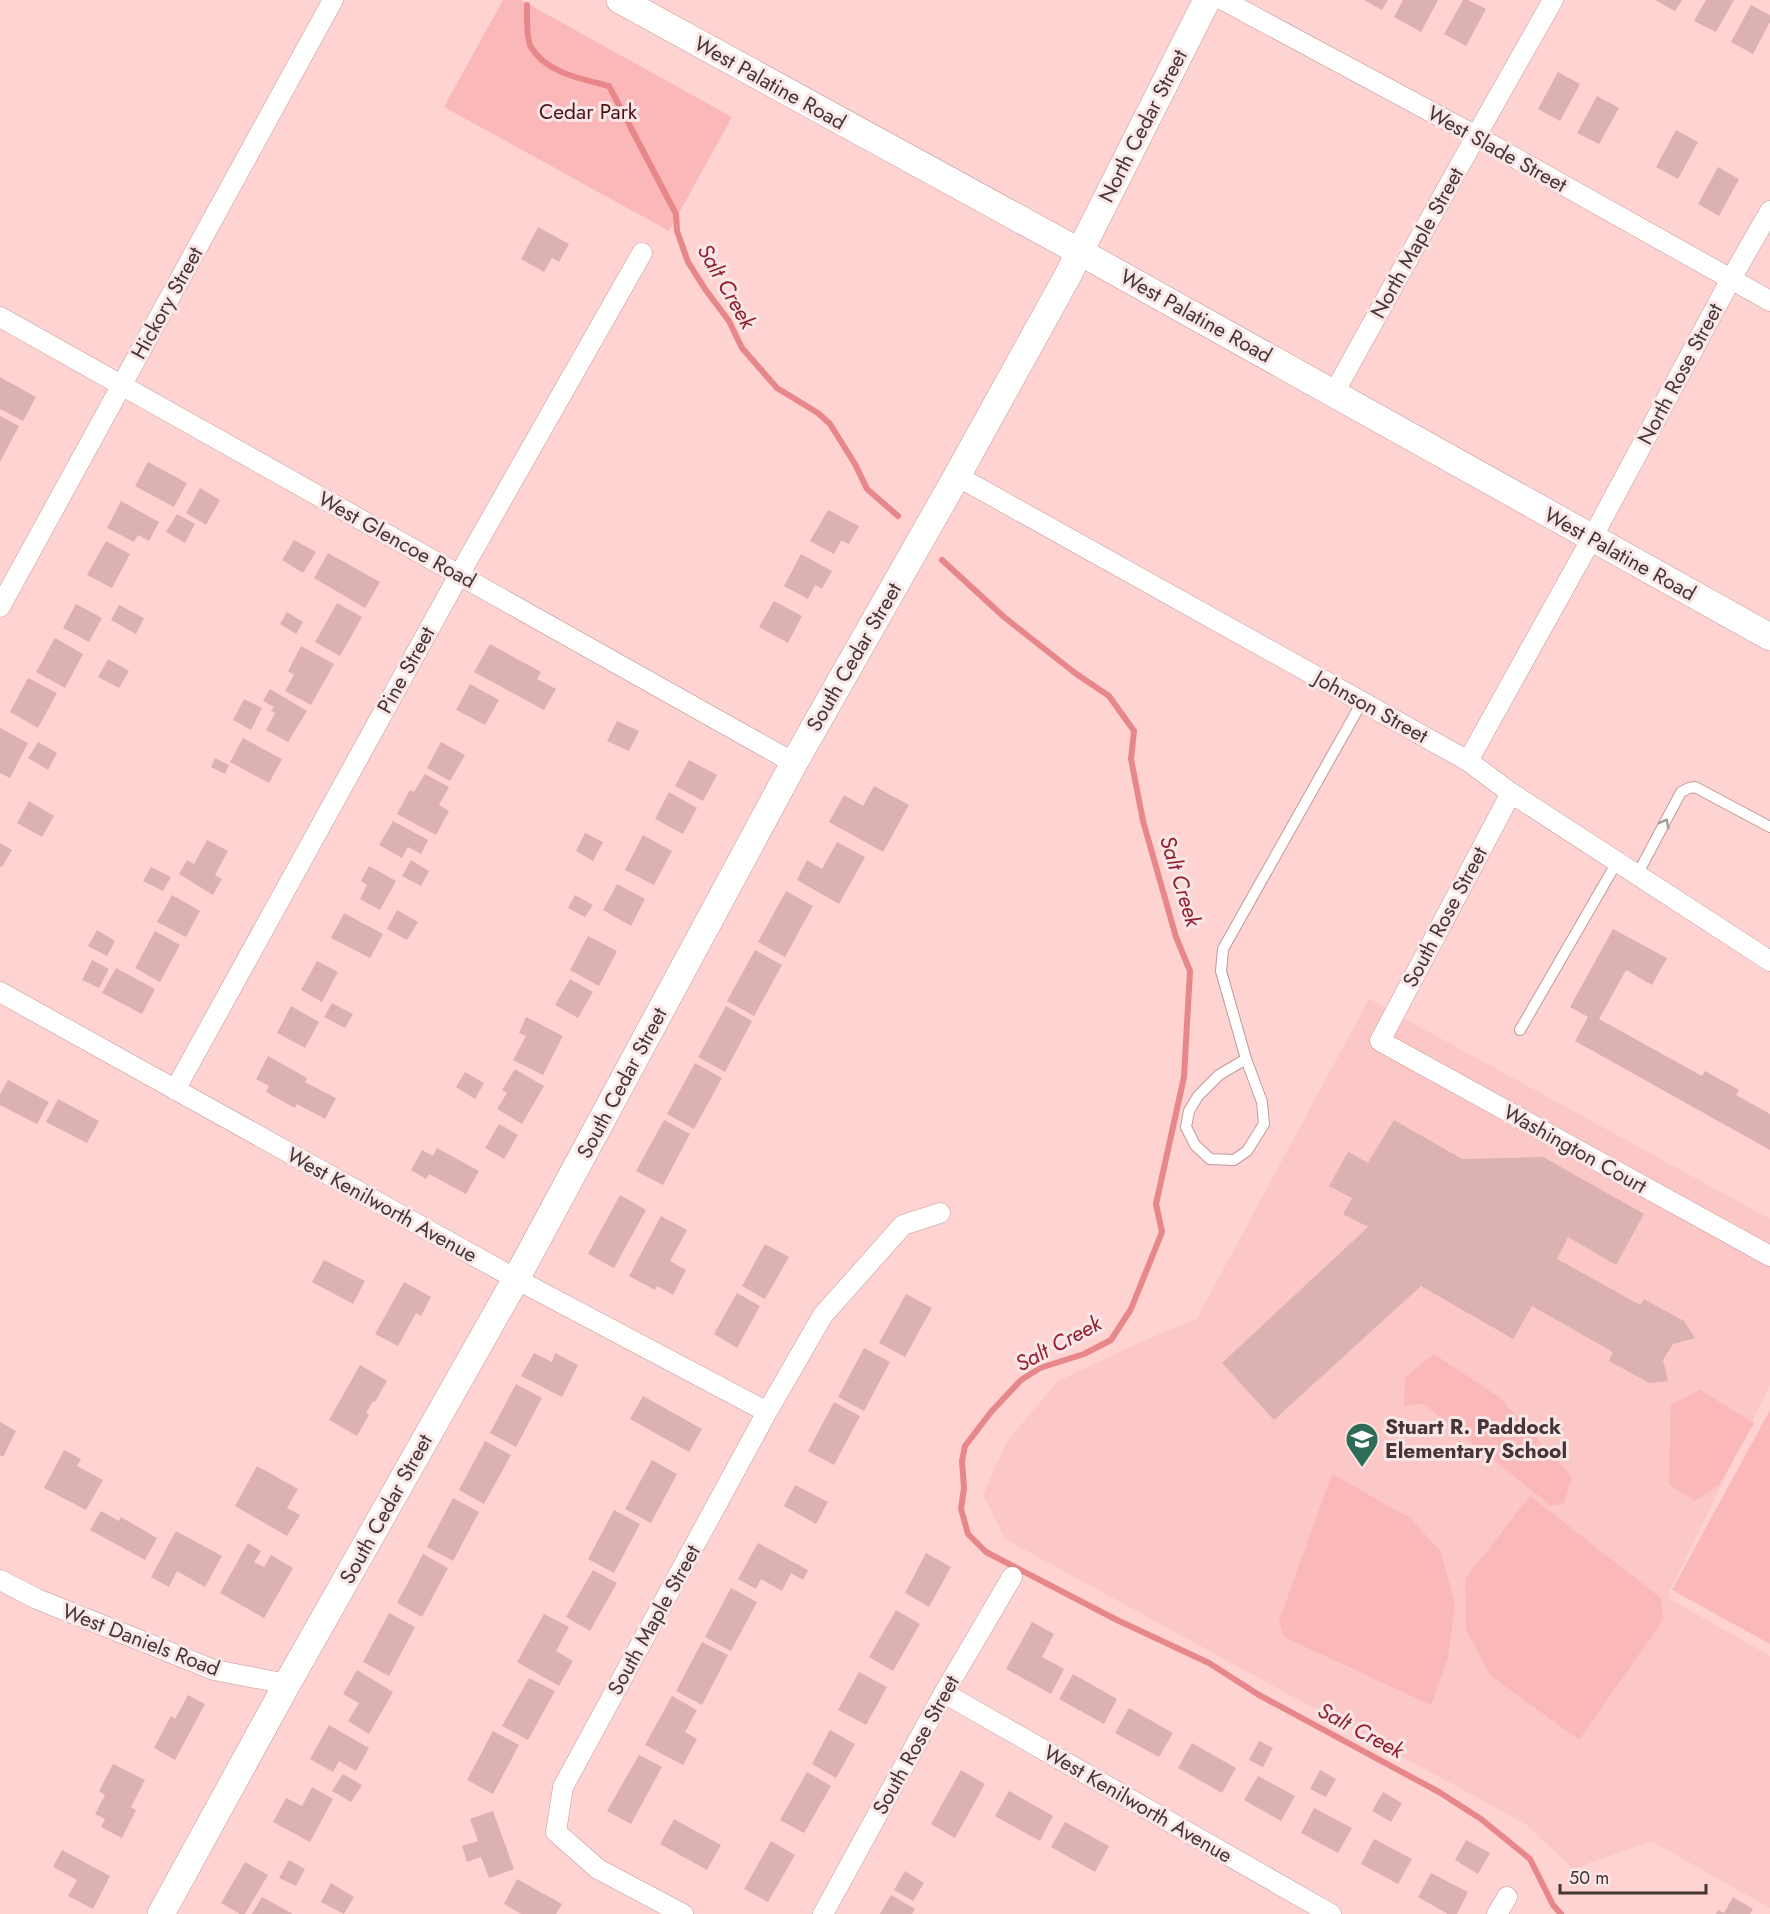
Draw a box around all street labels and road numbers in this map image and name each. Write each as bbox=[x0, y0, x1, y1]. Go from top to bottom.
street label: West Palatine Road bbox=[689, 29, 851, 137]
street label: North Cedar Street bbox=[1091, 44, 1195, 208]
street label: West Slade Street bbox=[1422, 98, 1572, 200]
street label: North Maple Street bbox=[1363, 162, 1471, 324]
street label: Hickory Street bbox=[124, 241, 210, 365]
street label: West Palatine Road bbox=[1115, 262, 1277, 370]
street label: North Rose Street bbox=[1630, 298, 1730, 450]
street label: West Glencoe Road bbox=[313, 484, 481, 596]
street label: West Palatine Road bbox=[1539, 500, 1701, 608]
street label: South Cedar Street bbox=[799, 577, 909, 737]
street label: Pine Street bbox=[370, 621, 442, 719]
street label: Johnson Street bbox=[1306, 662, 1433, 751]
street label: South Rose Street bbox=[1395, 841, 1495, 993]
street label: South Cedar Street bbox=[569, 1002, 675, 1164]
street label: Washington Court bbox=[1498, 1097, 1652, 1201]
street label: West Kenilworth Avenue bbox=[281, 1140, 483, 1270]
street label: South Cedar Street bbox=[332, 1429, 440, 1589]
street label: South Maple Street bbox=[600, 1539, 708, 1701]
street label: West Daniels Road bbox=[58, 1596, 224, 1684]
street label: South Rose Street bbox=[865, 1670, 967, 1820]
street label: West Kenilworth Avenue bbox=[1038, 1738, 1238, 1870]

